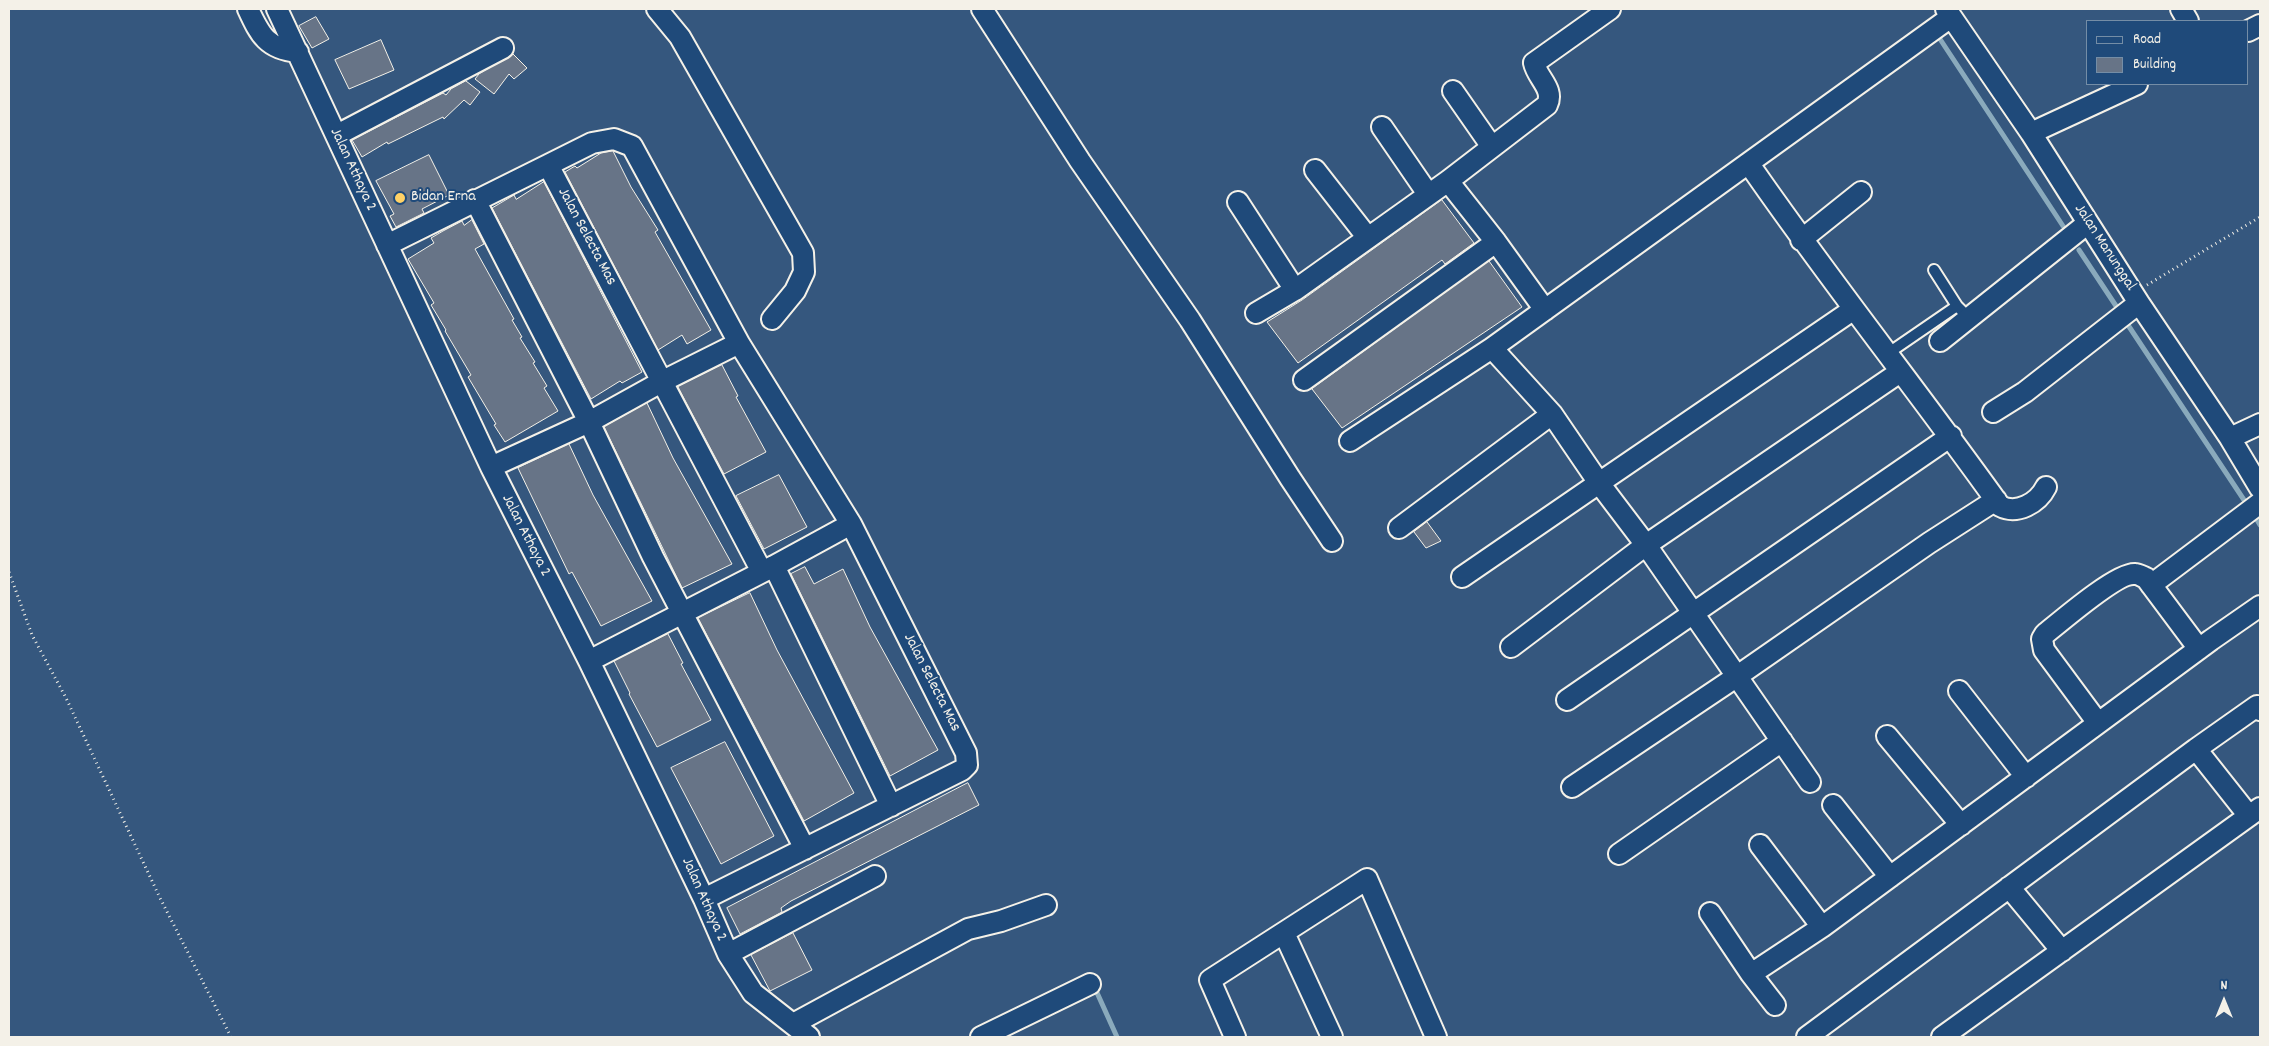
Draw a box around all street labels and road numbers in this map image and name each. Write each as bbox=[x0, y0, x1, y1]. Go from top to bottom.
street label: Jalan Athaya 2 bbox=[324, 125, 380, 215]
street label: Jalan Selecta Mas bbox=[552, 185, 620, 289]
street label: Jalan Manunggal bbox=[2069, 201, 2139, 295]
street label: Jalan Athaya 2 bbox=[496, 492, 554, 580]
street label: Jalan Selecta Mas bbox=[898, 631, 964, 735]
street label: Jalan Athaya 2 bbox=[676, 855, 730, 945]

